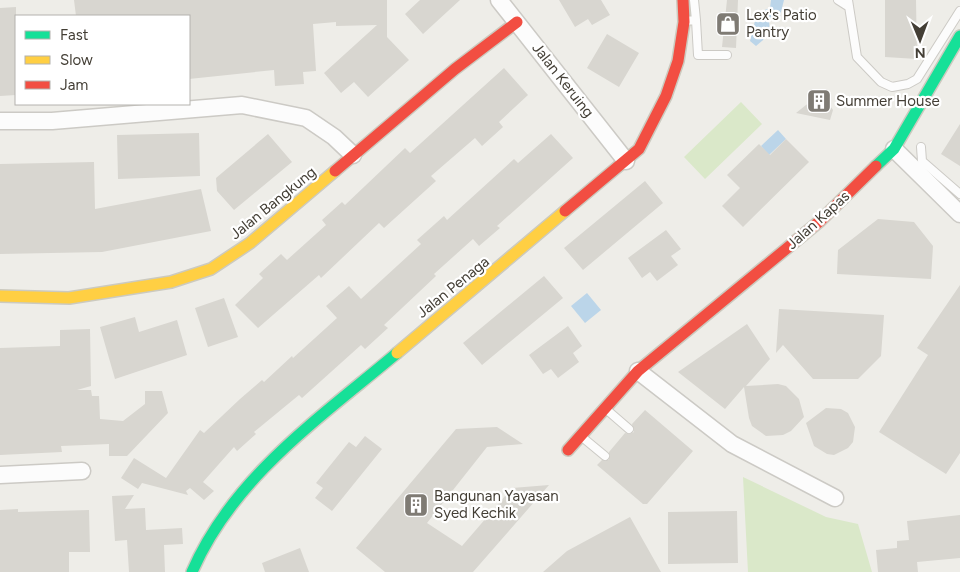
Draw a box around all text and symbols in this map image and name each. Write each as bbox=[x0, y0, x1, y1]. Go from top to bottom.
place label: Lex's Patio Pantry bbox=[746, 6, 817, 41]
shop icon: Lex's Patio Pantry bbox=[715, 11, 741, 37]
legend bbox=[15, 15, 190, 105]
north arrow bbox=[895, 15, 945, 65]
text: Fast bbox=[60, 26, 89, 44]
street label: Jalan Keruing bbox=[528, 39, 598, 121]
text: N bbox=[915, 44, 926, 61]
text: Slow bbox=[60, 51, 93, 69]
text: Jam bbox=[60, 76, 88, 94]
building icon: Summer House bbox=[806, 88, 832, 114]
place label: Summer House bbox=[836, 92, 940, 110]
street label: Jalan Bangkung bbox=[226, 163, 320, 243]
street label: Jalan Kapas bbox=[783, 187, 853, 253]
street label: Jalan Penaga bbox=[413, 252, 493, 322]
place label: Bangunan Yayasan Syed Kechik bbox=[434, 487, 559, 522]
building icon: Bangunan Yayasan Syed Kechik bbox=[403, 492, 429, 518]

